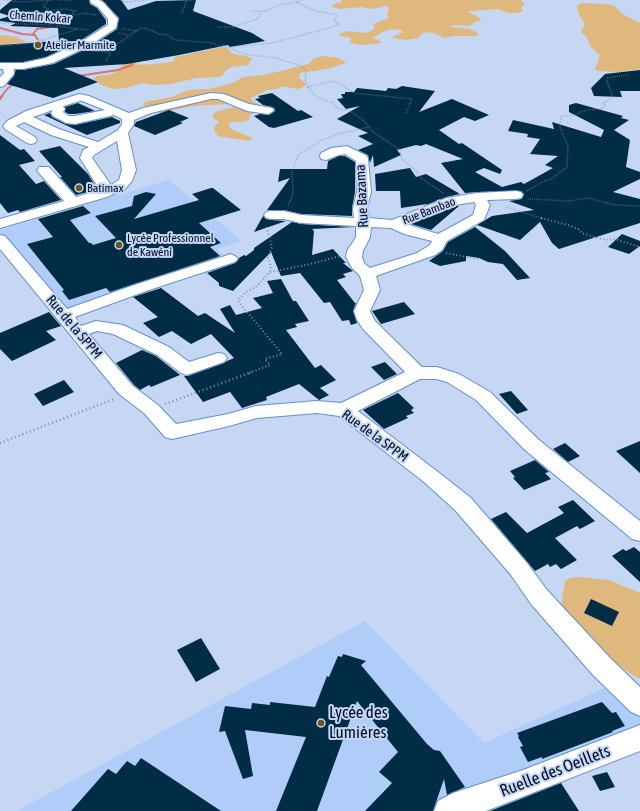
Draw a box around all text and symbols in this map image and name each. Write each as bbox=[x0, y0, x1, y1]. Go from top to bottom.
street label: Chemin Kokar bbox=[9, 8, 71, 26]
place label: Atelier Marmite bbox=[46, 38, 115, 52]
marker: Atelier Marmite bbox=[33, 40, 43, 50]
street label: Rue Bazama bbox=[352, 164, 372, 228]
place label: Batimax bbox=[87, 181, 124, 195]
marker: Batimax bbox=[74, 183, 84, 193]
street label: Rue Bambao bbox=[400, 194, 458, 228]
place label: Lycée Professionnel de Kawéni bbox=[127, 231, 214, 259]
marker: Lycée Professionnel de Kawéni bbox=[114, 240, 124, 250]
street label: Rue de la SPPM bbox=[42, 292, 106, 362]
street label: Rue de la SPPM bbox=[338, 406, 412, 466]
place label: Lycée des Lumières bbox=[329, 703, 388, 743]
marker: Lycée des Lumières bbox=[316, 718, 326, 728]
street label: Ruelle des Oeillets bbox=[497, 741, 613, 801]

